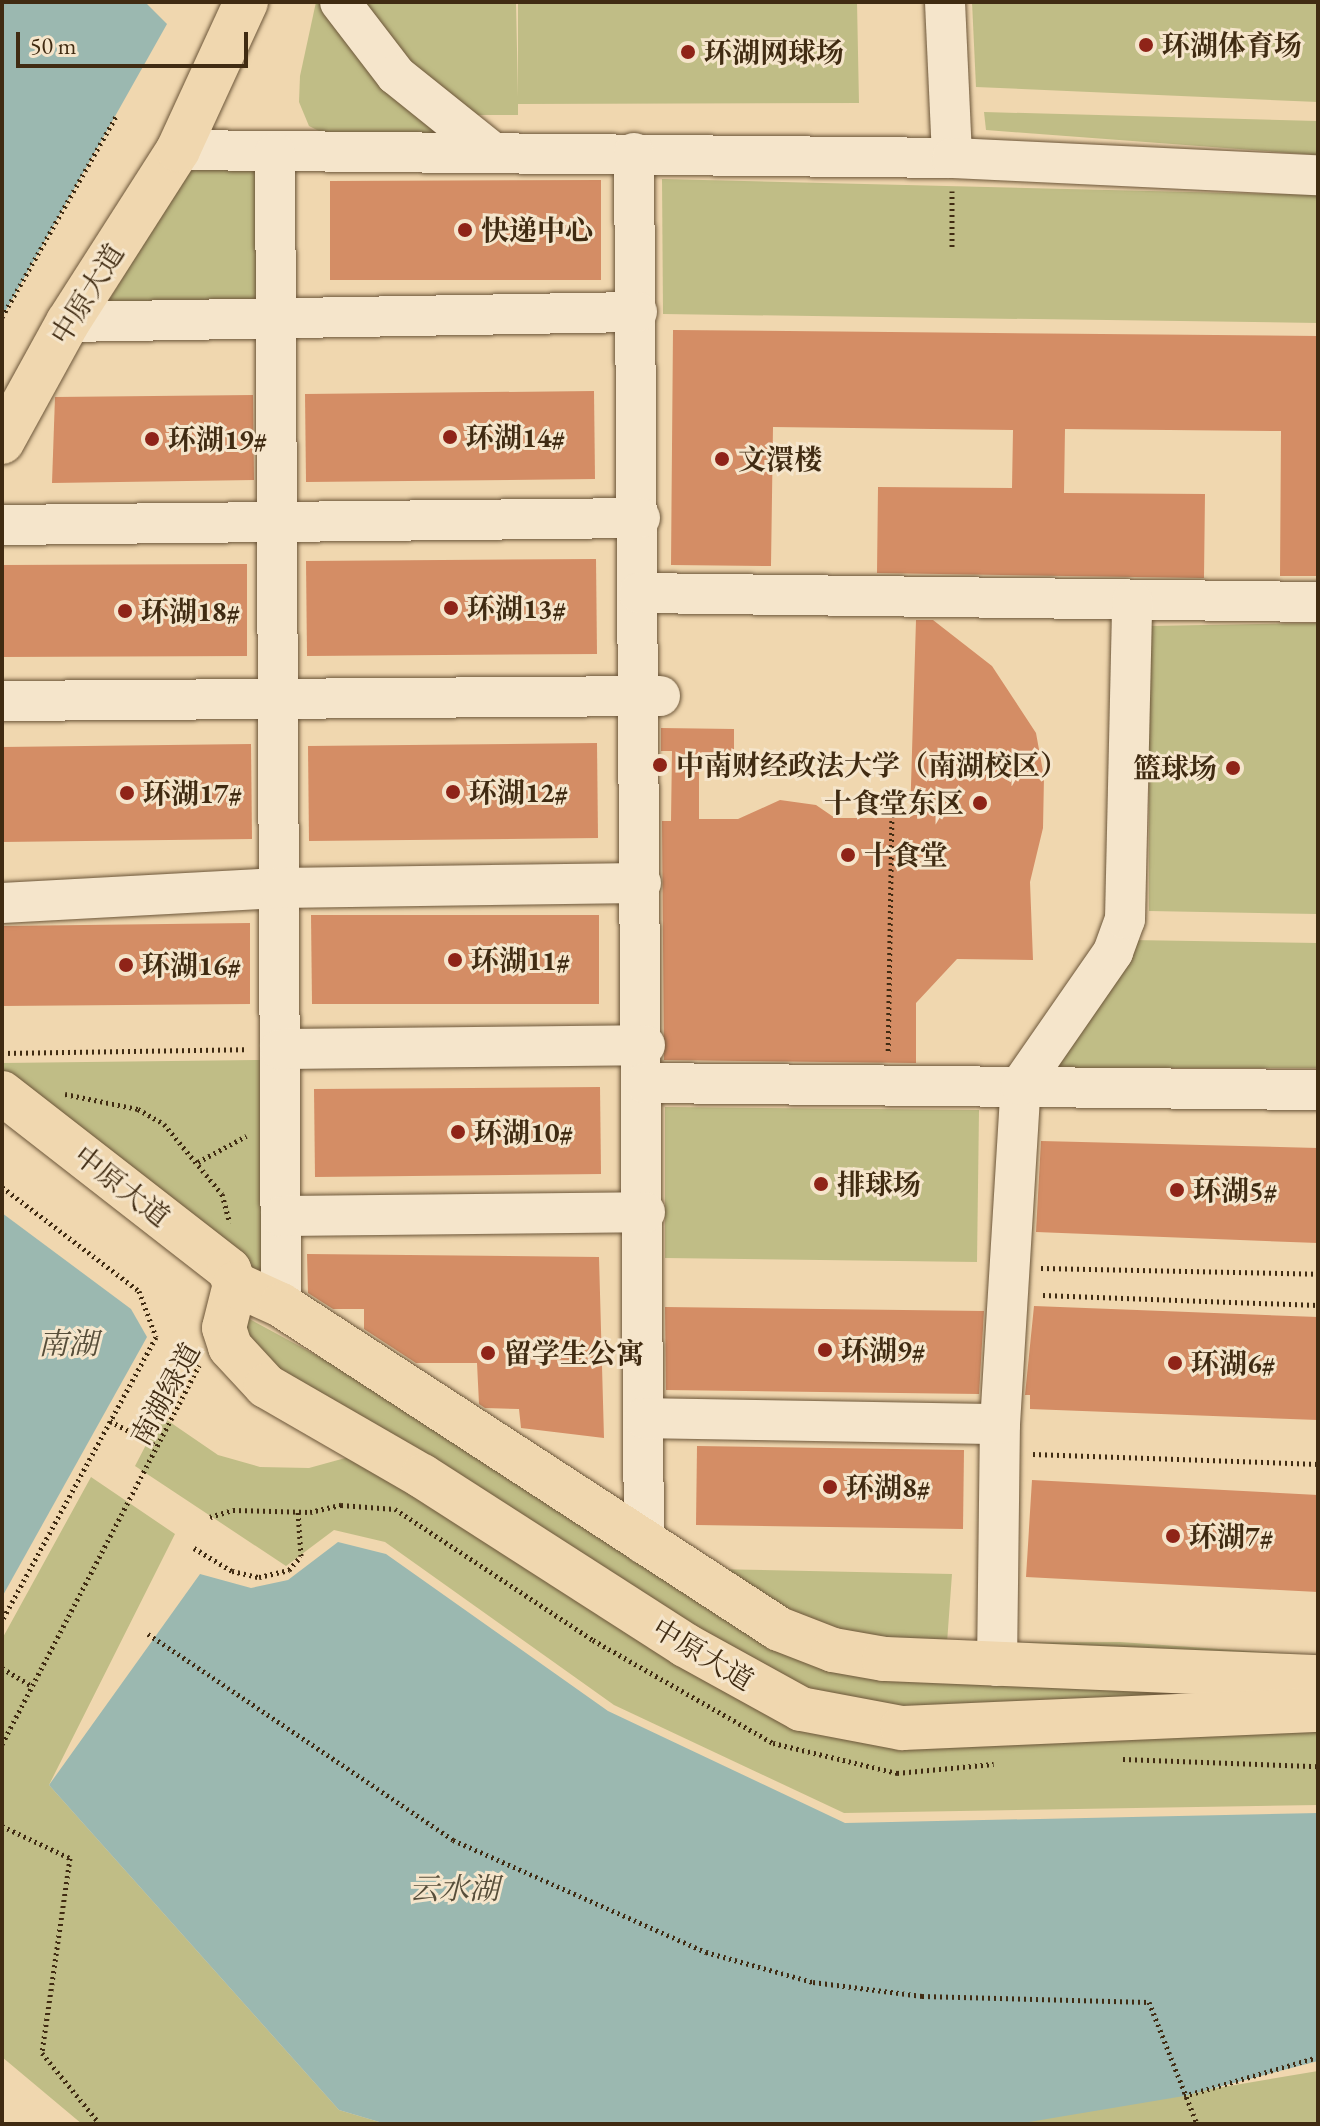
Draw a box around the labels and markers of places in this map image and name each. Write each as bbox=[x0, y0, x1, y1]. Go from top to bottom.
place label: 环湖体育场 bbox=[1162, 28, 1302, 62]
place label: 环湖网球场 bbox=[704, 35, 844, 69]
marker: 环湖体育场 bbox=[1137, 36, 1155, 54]
marker: 环湖网球场 bbox=[679, 43, 697, 61]
place label: 快递中心 bbox=[481, 213, 593, 247]
marker: 快递中心 bbox=[456, 221, 474, 239]
place label: 环湖14# bbox=[466, 420, 565, 454]
place label: 环湖19# bbox=[168, 422, 267, 456]
marker: 环湖14# bbox=[441, 428, 459, 446]
marker: 环湖19# bbox=[143, 430, 161, 448]
place label: 文澴楼 bbox=[738, 442, 822, 476]
marker: 文澴楼 bbox=[713, 450, 731, 468]
place label: 环湖13# bbox=[467, 591, 566, 625]
place label: 环湖18# bbox=[141, 594, 240, 628]
marker: 环湖13# bbox=[442, 599, 460, 617]
marker: 环湖18# bbox=[116, 602, 134, 620]
place label: 中南财经政法大学（南湖校区） bbox=[676, 748, 1068, 782]
place label: 篮球场 bbox=[1133, 751, 1217, 785]
marker: 中南财经政法大学（南湖校区） bbox=[651, 756, 669, 774]
marker: 篮球场 bbox=[1224, 759, 1242, 777]
place label: 环湖12# bbox=[469, 775, 568, 809]
place label: 环湖17# bbox=[143, 776, 242, 810]
marker: 环湖12# bbox=[444, 783, 462, 801]
marker: 环湖17# bbox=[118, 784, 136, 802]
place label: 十食堂东区 bbox=[824, 786, 964, 820]
marker: 十食堂东区 bbox=[971, 794, 989, 812]
place label: 十食堂 bbox=[864, 838, 948, 872]
marker: 十食堂 bbox=[839, 846, 857, 864]
place label: 环湖11# bbox=[471, 943, 570, 977]
place label: 环湖16# bbox=[142, 948, 241, 982]
marker: 环湖11# bbox=[446, 951, 464, 969]
marker: 环湖16# bbox=[117, 956, 135, 974]
place label: 环湖10# bbox=[474, 1115, 573, 1149]
marker: 环湖10# bbox=[449, 1123, 467, 1141]
place label: 排球场 bbox=[837, 1167, 921, 1201]
place label: 环湖5# bbox=[1193, 1173, 1277, 1207]
marker: 排球场 bbox=[812, 1175, 830, 1193]
marker: 环湖5# bbox=[1168, 1181, 1186, 1199]
place label: 环湖9# bbox=[841, 1333, 925, 1367]
place label: 留学生公寓 bbox=[504, 1336, 644, 1370]
marker: 环湖9# bbox=[816, 1341, 834, 1359]
marker: 留学生公寓 bbox=[479, 1344, 497, 1362]
place label: 环湖6# bbox=[1191, 1346, 1275, 1380]
marker: 环湖6# bbox=[1166, 1354, 1184, 1372]
place label: 环湖8# bbox=[846, 1470, 930, 1504]
marker: 环湖8# bbox=[821, 1478, 839, 1496]
place label: 环湖7# bbox=[1189, 1519, 1273, 1553]
marker: 环湖7# bbox=[1164, 1527, 1182, 1545]

